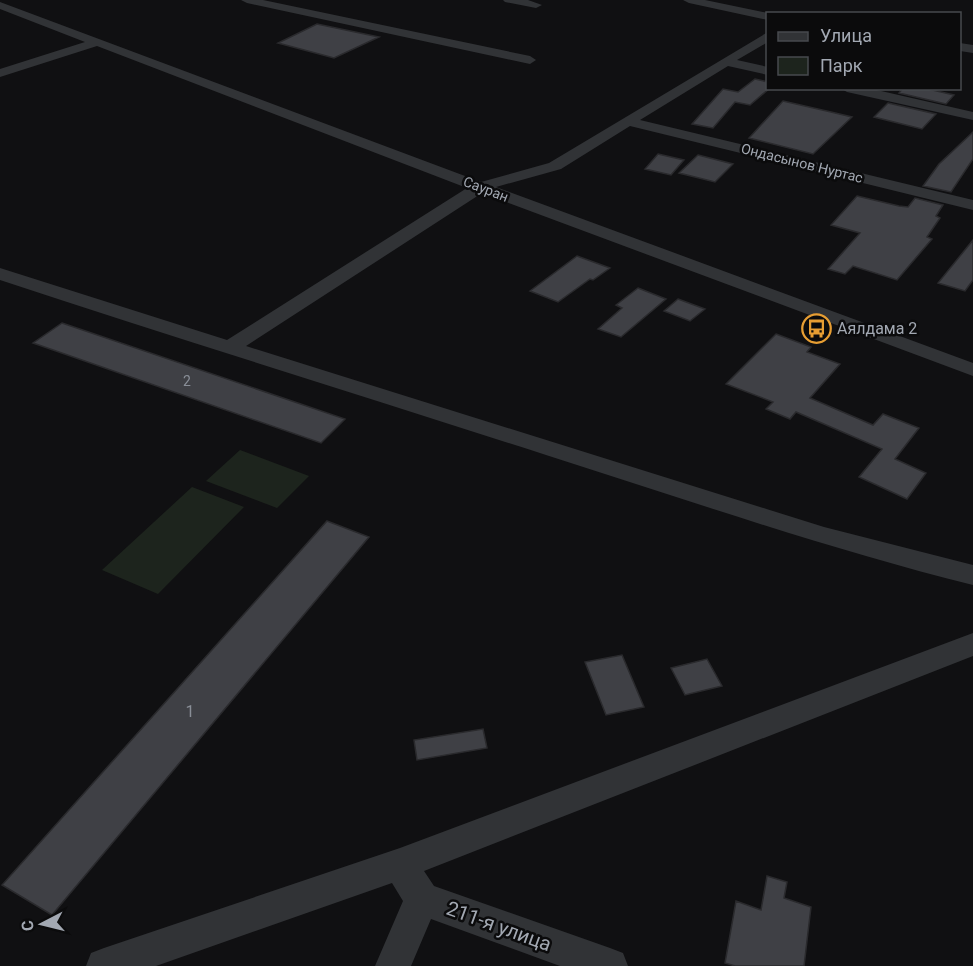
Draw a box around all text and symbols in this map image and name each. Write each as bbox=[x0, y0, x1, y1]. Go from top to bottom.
legend bbox=[766, 12, 961, 90]
text: Улица bbox=[820, 25, 872, 46]
text: Парк bbox=[820, 55, 863, 76]
street label: Ондасынов Нуртас bbox=[739, 140, 865, 186]
street label: Сауран bbox=[461, 173, 511, 205]
bus stop icon: Аялдама 2 bbox=[800, 312, 832, 344]
place label: Аялдама 2 bbox=[837, 319, 917, 338]
house number: 2 bbox=[183, 373, 191, 389]
house number: 1 bbox=[186, 702, 195, 721]
north arrow bbox=[12, 894, 72, 954]
street label: 211-я улица bbox=[443, 896, 555, 956]
text: С bbox=[18, 919, 38, 932]

